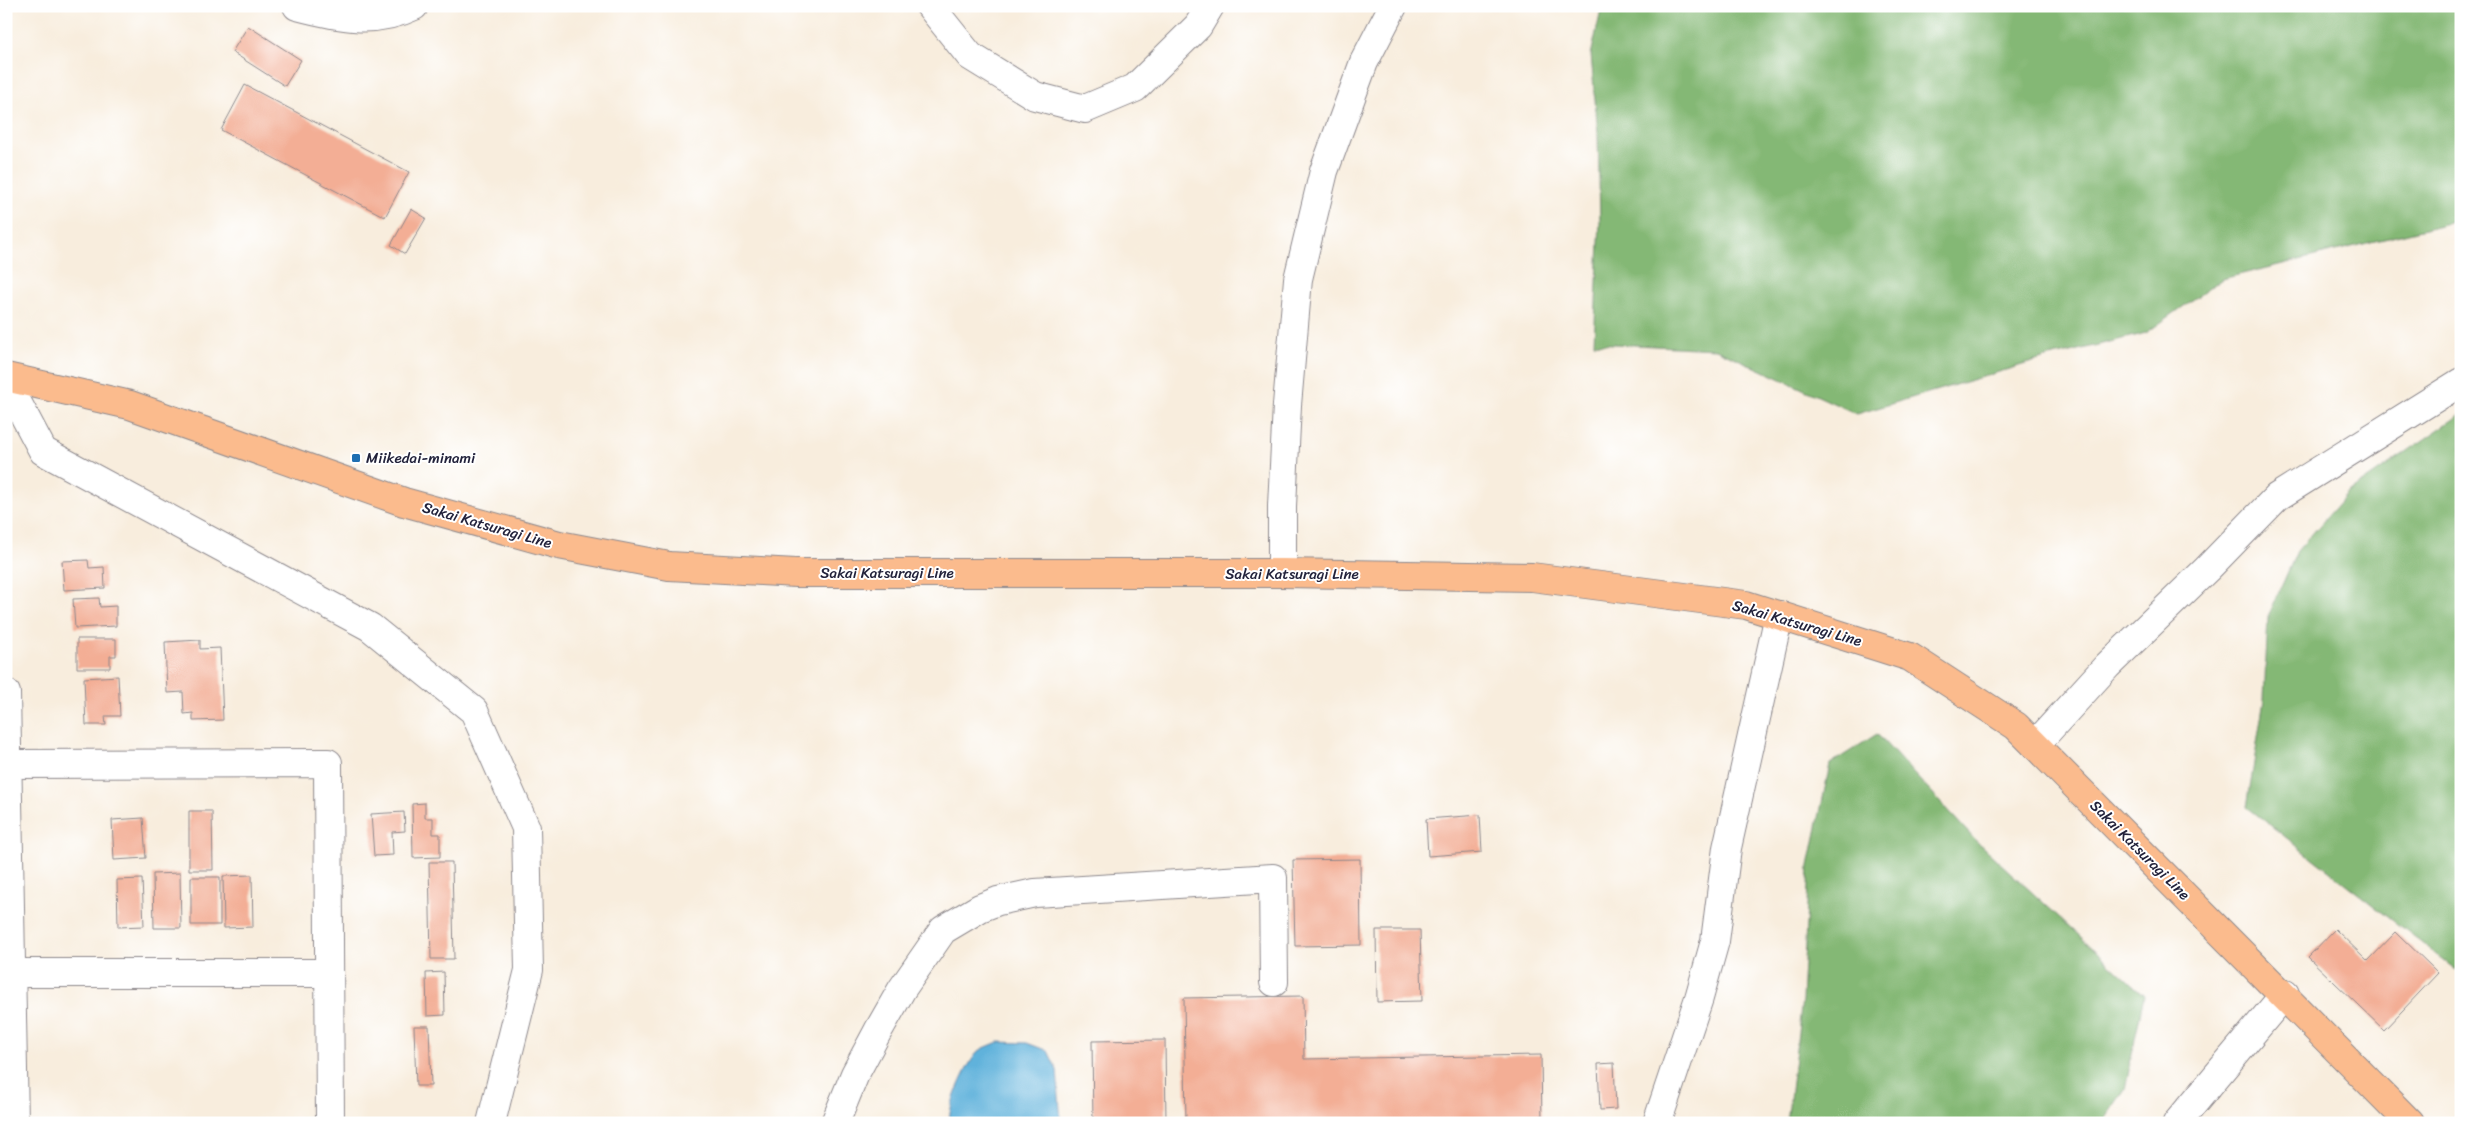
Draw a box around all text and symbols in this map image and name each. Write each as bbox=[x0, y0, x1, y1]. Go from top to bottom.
place label: Miikedai-minami bbox=[366, 445, 476, 471]
marker: Miikedai-minami bbox=[350, 452, 362, 464]
street label: Sakai Katsuragi Line bbox=[419, 494, 555, 556]
street label: Sakai Katsuragi Line bbox=[820, 560, 954, 586]
street label: Sakai Katsuragi Line bbox=[1225, 561, 1359, 587]
street label: Sakai Katsuragi Line bbox=[1729, 592, 1865, 654]
street label: Sakai Katsuragi Line bbox=[2084, 794, 2196, 906]

